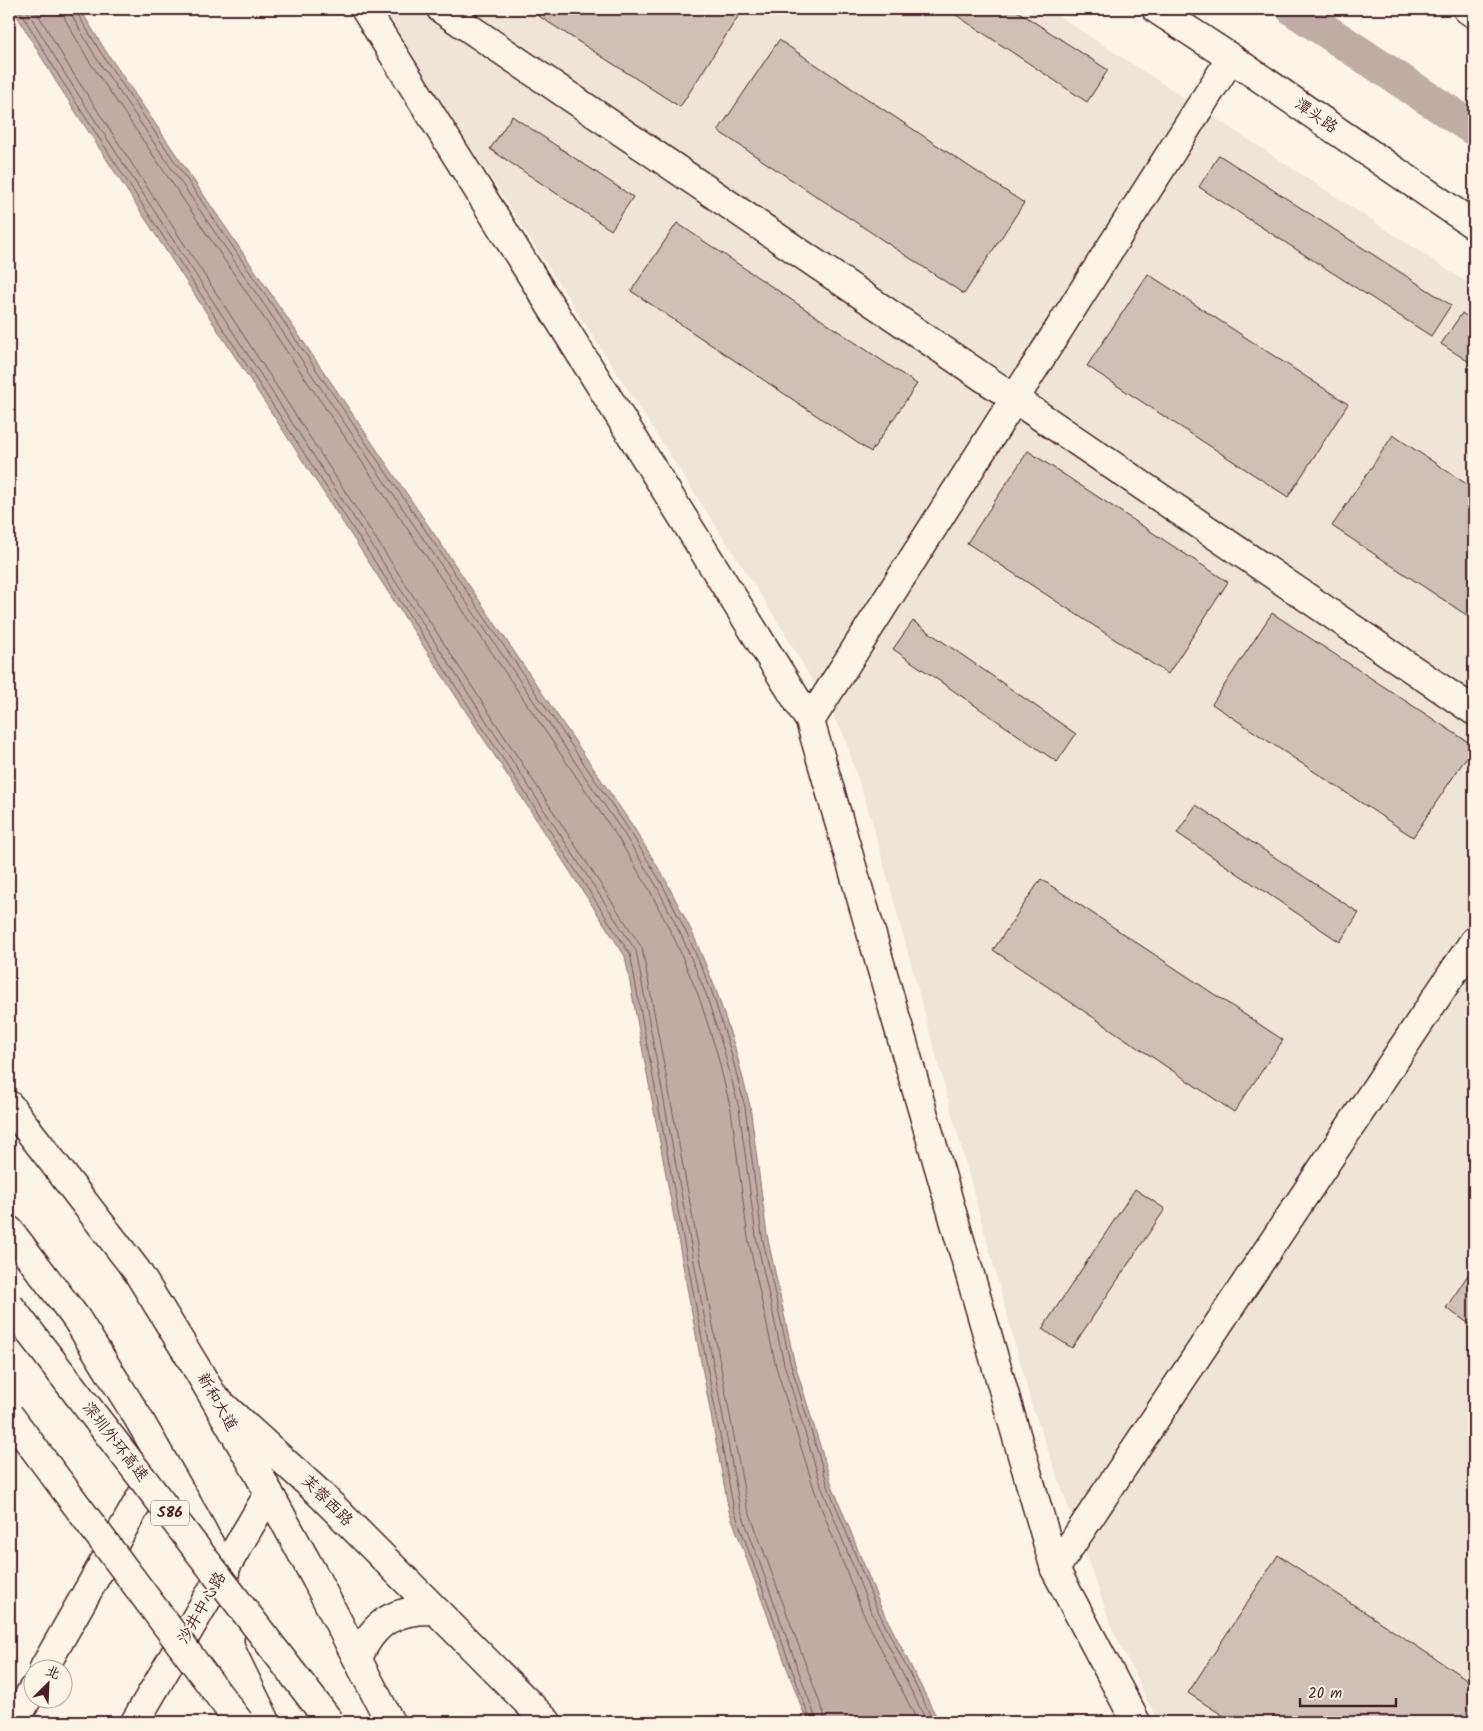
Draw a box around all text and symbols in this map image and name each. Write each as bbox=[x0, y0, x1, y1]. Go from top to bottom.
street label: 潭头路 bbox=[1289, 92, 1343, 140]
street label: 新和大道 bbox=[190, 1368, 244, 1436]
street label: 深圳外环高速 bbox=[76, 1396, 154, 1488]
street label: 芙蓉西路 bbox=[296, 1470, 358, 1532]
road number: S86 bbox=[151, 1500, 189, 1526]
street label: 沙井中心路 bbox=[171, 1567, 233, 1649]
north arrow bbox=[22, 1658, 72, 1708]
text: 北 bbox=[42, 1660, 64, 1686]
scale bar bbox=[1300, 1676, 1397, 1708]
text: 20 m bbox=[1308, 1682, 1342, 1706]

